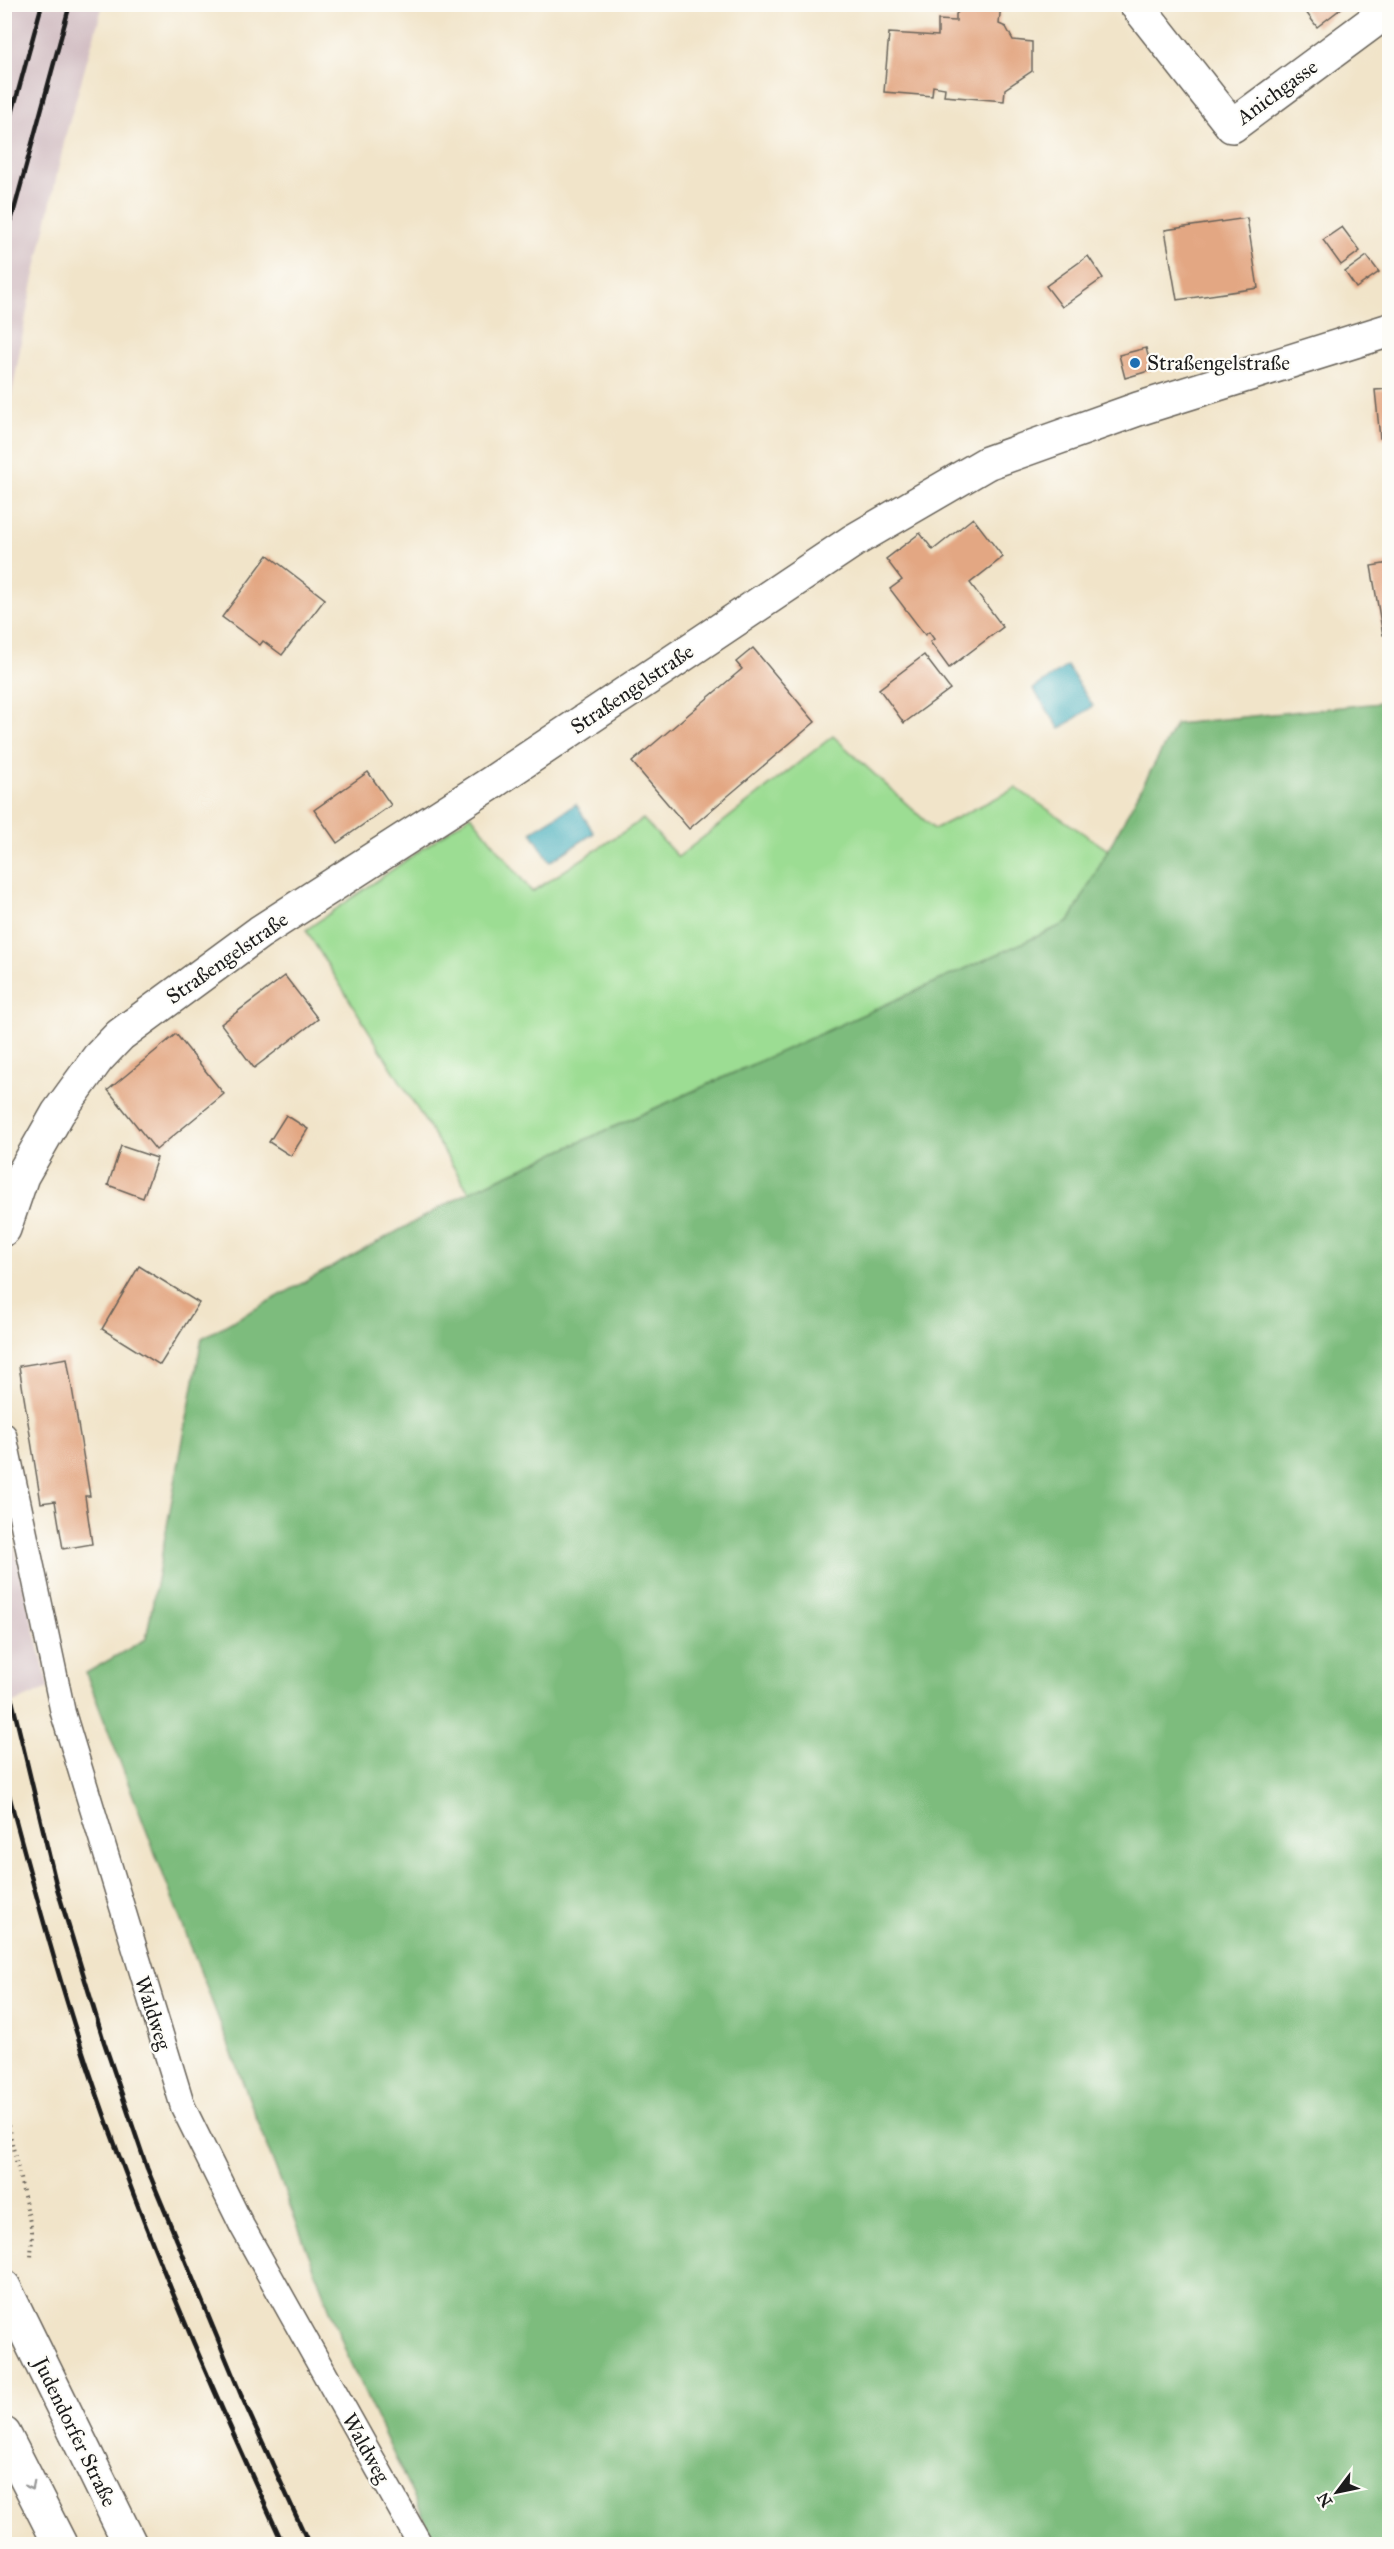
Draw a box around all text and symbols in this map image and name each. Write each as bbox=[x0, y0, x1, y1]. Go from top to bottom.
street label: Anichgasse bbox=[1230, 54, 1323, 131]
place label: Straßengelstraße bbox=[1147, 350, 1290, 376]
marker: Straßengelstraße bbox=[1128, 356, 1142, 370]
street label: Straßengelstraße bbox=[565, 638, 699, 740]
street label: Straßengelstraße bbox=[161, 906, 293, 1010]
street label: Waldweg bbox=[129, 1973, 177, 2053]
street label: Judendorfer Straße bbox=[27, 2351, 122, 2511]
street label: Waldweg bbox=[336, 2408, 396, 2488]
north arrow bbox=[1307, 2462, 1367, 2522]
one-way arrow bbox=[23, 2480, 35, 2491]
text: N bbox=[1313, 2489, 1336, 2510]

